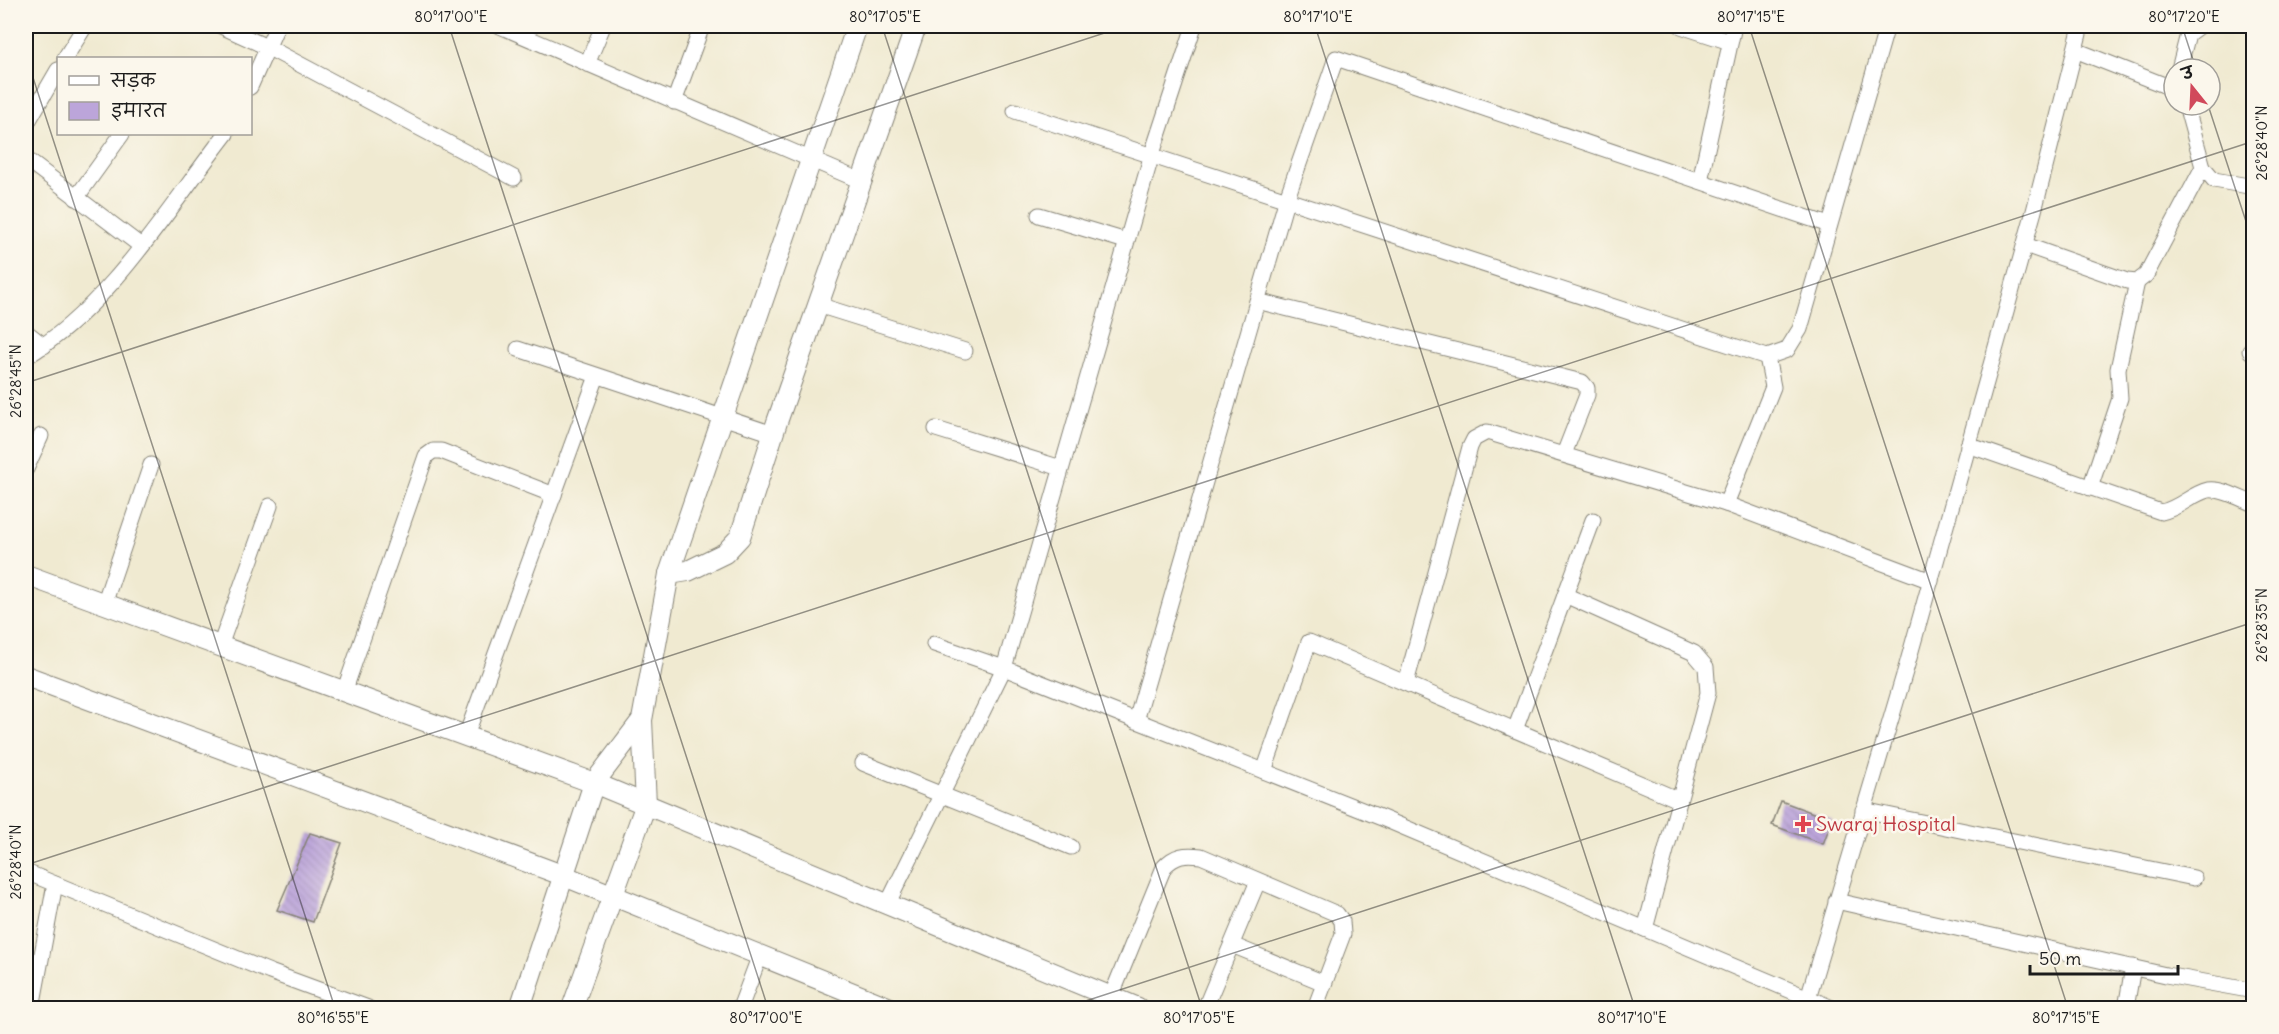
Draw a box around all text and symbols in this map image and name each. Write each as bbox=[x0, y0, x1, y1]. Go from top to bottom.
text: 80°17'00"E bbox=[414, 7, 488, 26]
text: 80°17'05"E bbox=[849, 7, 921, 26]
text: 80°17'10"E bbox=[1283, 7, 1353, 26]
text: 80°17'15"E bbox=[1717, 7, 1785, 26]
text: 80°17'20"E bbox=[2148, 7, 2220, 26]
legend bbox=[57, 57, 252, 135]
north arrow bbox=[2162, 57, 2222, 117]
text: उ bbox=[2177, 61, 2197, 85]
text: सड़क bbox=[110, 69, 156, 92]
text: इमारत bbox=[111, 99, 167, 122]
text: 26°28'40"N bbox=[2252, 105, 2271, 181]
text: 26°28'45"N bbox=[6, 344, 25, 418]
text: 26°28'35"N bbox=[2252, 588, 2271, 662]
place label: Swaraj Hospital bbox=[1816, 811, 1956, 836]
marker: Swaraj Hospital bbox=[1794, 815, 1812, 833]
text: 26°28'40"N bbox=[6, 824, 25, 900]
scale bar bbox=[2030, 938, 2178, 976]
text: 50 m bbox=[2039, 947, 2081, 970]
text: 80°16'55"E bbox=[297, 1008, 369, 1027]
text: 80°17'00"E bbox=[729, 1008, 803, 1027]
text: 80°17'05"E bbox=[1163, 1008, 1235, 1027]
text: 80°17'10"E bbox=[1597, 1008, 1667, 1027]
text: 80°17'15"E bbox=[2032, 1008, 2100, 1027]

